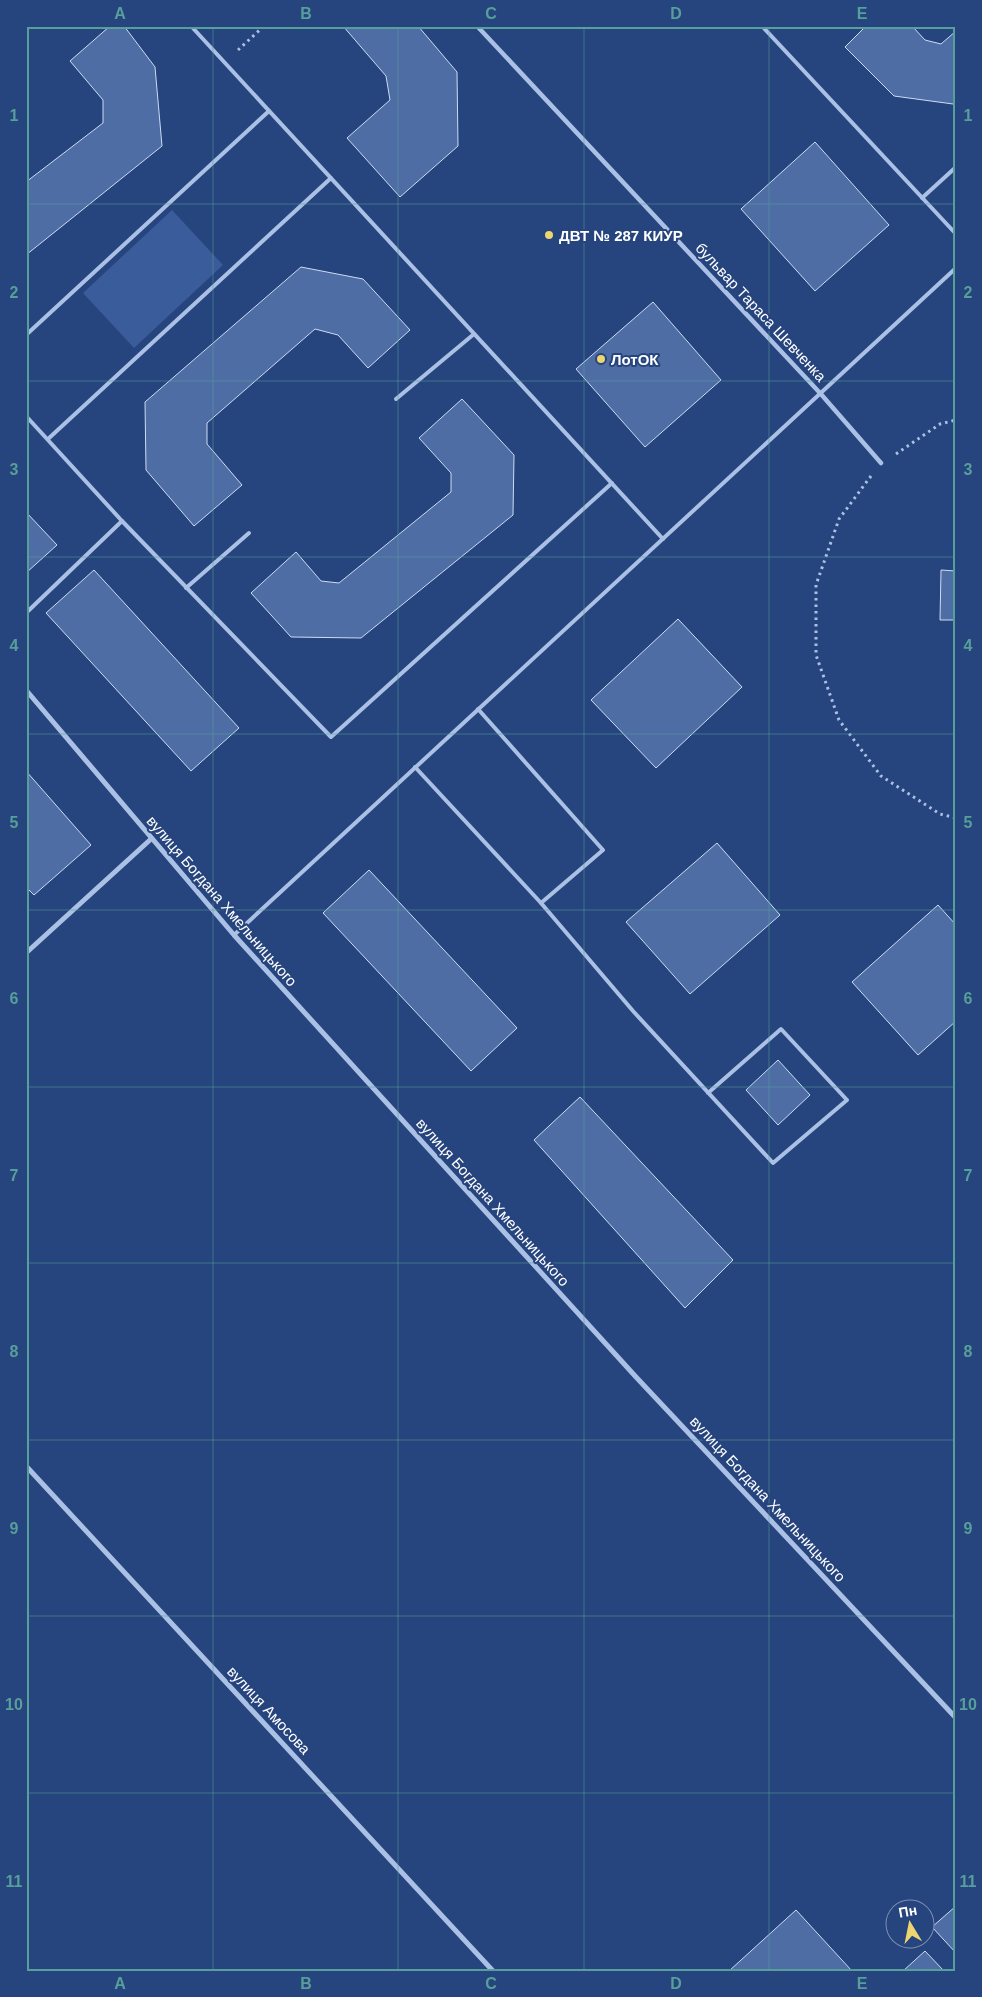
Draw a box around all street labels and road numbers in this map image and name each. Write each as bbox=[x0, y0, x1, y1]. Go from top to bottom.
street label: бульвар Тараса Шевченка bbox=[692, 239, 830, 385]
street label: вулиця Богдана Хмельницького bbox=[143, 812, 301, 990]
street label: вулиця Богдана Хмельницького bbox=[413, 1115, 573, 1289]
street label: вулиця Богдана Хмельницького bbox=[687, 1413, 849, 1585]
street label: вулиця Амосова bbox=[224, 1663, 314, 1758]

